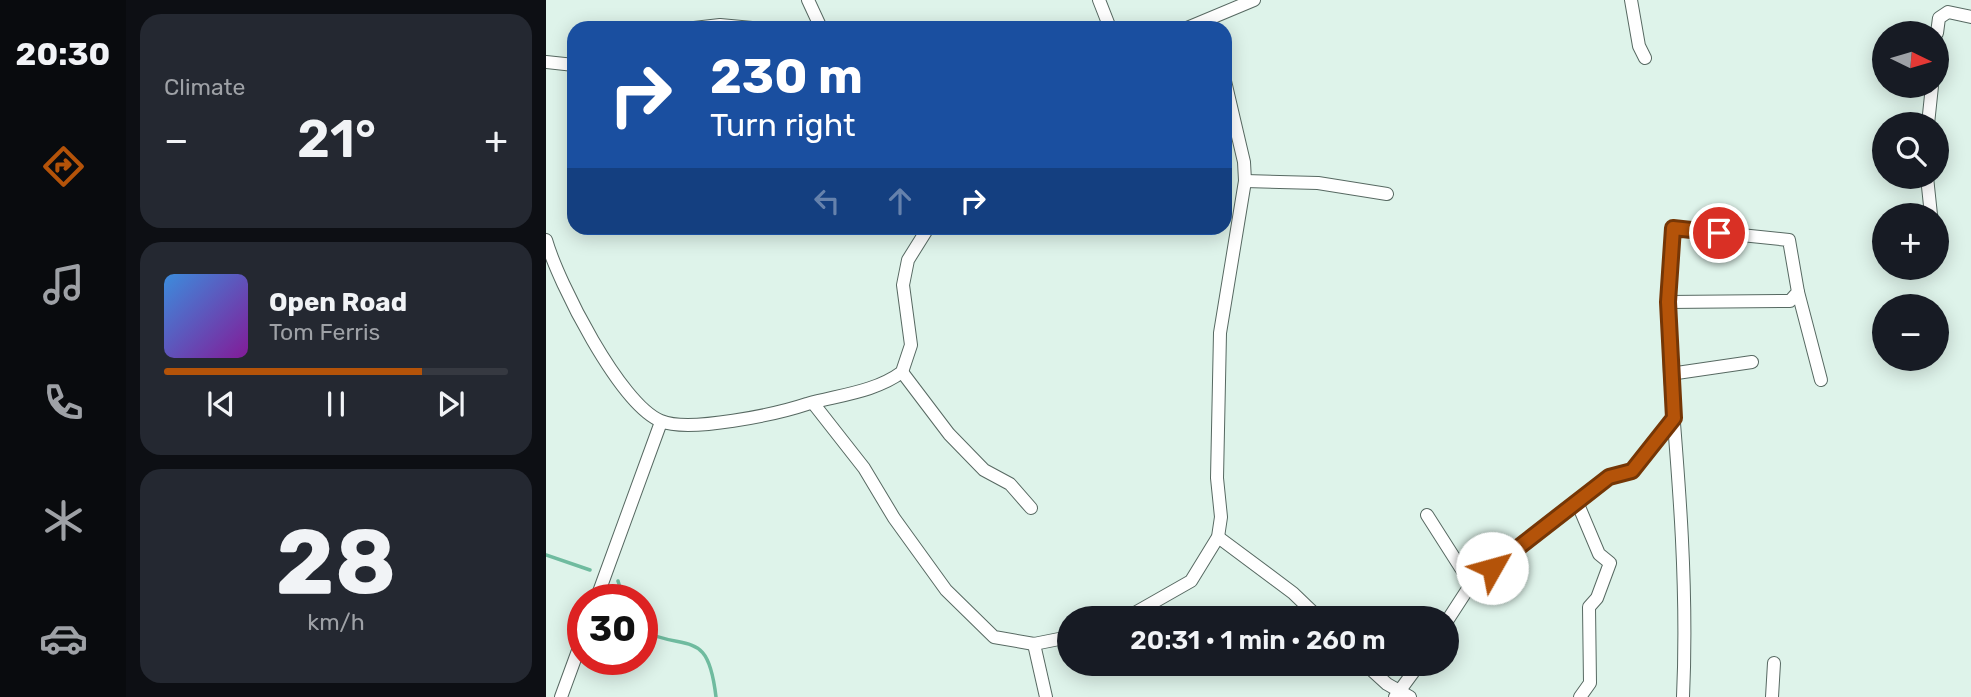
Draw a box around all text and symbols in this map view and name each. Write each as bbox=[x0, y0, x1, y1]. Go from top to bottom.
north arrow bbox=[1872, 21, 1950, 98]
map controls bbox=[1872, 21, 1949, 371]
text: 20:30 bbox=[16, 35, 110, 73]
text: 230 m bbox=[710, 47, 863, 105]
icon: right bbox=[595, 49, 686, 140]
text: Climate bbox=[164, 73, 245, 101]
text: Turn right bbox=[710, 106, 855, 144]
text: 21° bbox=[297, 108, 376, 170]
button: search bbox=[1872, 112, 1949, 189]
text: − bbox=[164, 117, 189, 163]
text: + bbox=[484, 117, 508, 163]
icon: directions bbox=[39, 142, 88, 191]
icon: left bbox=[808, 182, 846, 220]
icon: ahead bbox=[881, 182, 919, 220]
icon: right bbox=[954, 182, 992, 220]
pin bbox=[1689, 203, 1749, 263]
button: + bbox=[1872, 203, 1949, 280]
icon: arrive bbox=[1700, 214, 1738, 252]
icon: music bbox=[39, 260, 88, 309]
text: Open Road bbox=[269, 287, 407, 318]
button: − bbox=[1872, 294, 1949, 371]
text: Tom Ferris bbox=[269, 318, 380, 346]
icon: phone bbox=[39, 378, 88, 427]
icon: previous bbox=[202, 385, 240, 423]
icon: pause bbox=[317, 385, 355, 423]
icon: next bbox=[432, 385, 470, 423]
icon: climate bbox=[39, 496, 88, 545]
text: 28 bbox=[276, 508, 396, 616]
position arrow bbox=[1455, 531, 1529, 605]
speed limit sign: 30 bbox=[567, 584, 658, 675]
text: km/h bbox=[307, 608, 365, 636]
icon: car bbox=[39, 614, 88, 663]
text: 20:31 · 1 min · 260 m bbox=[1130, 625, 1386, 656]

